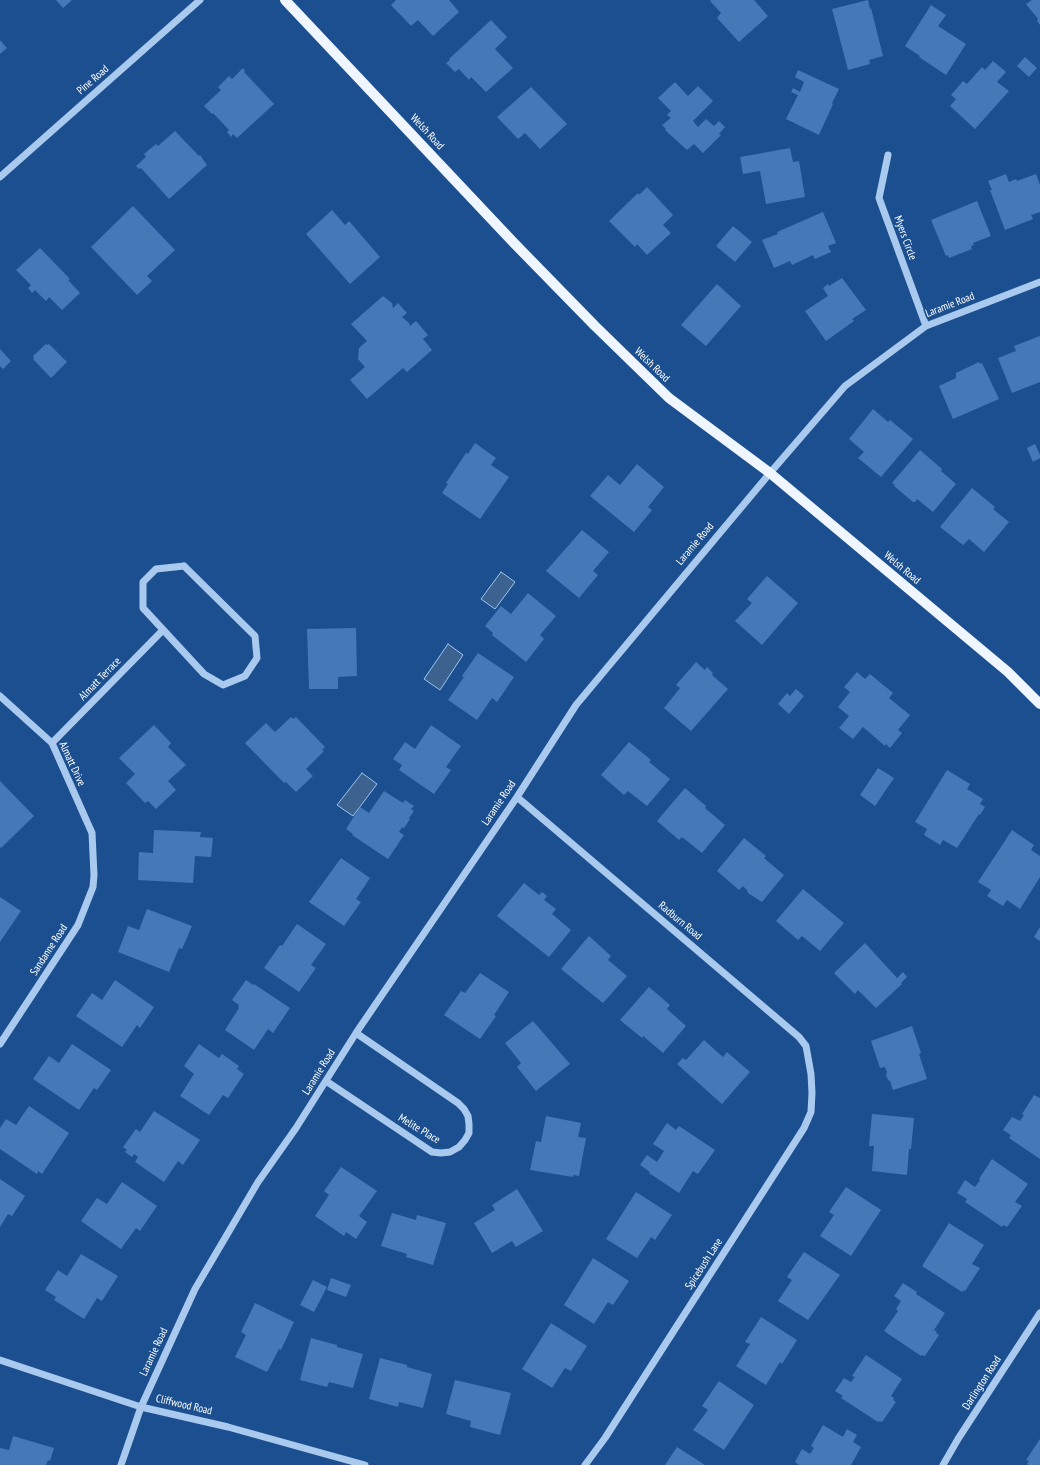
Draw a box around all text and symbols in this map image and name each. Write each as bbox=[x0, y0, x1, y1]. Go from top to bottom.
street label: Pine Road bbox=[74, 63, 112, 97]
street label: Welsh Road bbox=[407, 111, 447, 153]
street label: Myers Circle bbox=[891, 214, 919, 262]
street label: Laramie Road bbox=[924, 290, 976, 320]
street label: Welsh Road bbox=[632, 345, 672, 385]
street label: Laramie Road bbox=[673, 520, 717, 568]
street label: Welsh Road bbox=[881, 549, 923, 587]
street label: Almatt Terrace bbox=[76, 655, 124, 703]
street label: Almatt Drive bbox=[56, 740, 88, 788]
street label: Laramie Road bbox=[479, 778, 519, 828]
street label: Radburn Road bbox=[655, 899, 705, 943]
street label: Sandanne Road bbox=[28, 922, 70, 978]
street label: Laramie Road bbox=[300, 1047, 338, 1097]
street label: Melite Place bbox=[396, 1111, 442, 1147]
street label: Spicebush Lane bbox=[682, 1236, 726, 1292]
street label: Laramie Road bbox=[137, 1326, 171, 1378]
street label: Darlington Road bbox=[960, 1354, 1004, 1412]
street label: Cliffwood Road bbox=[155, 1392, 213, 1418]

